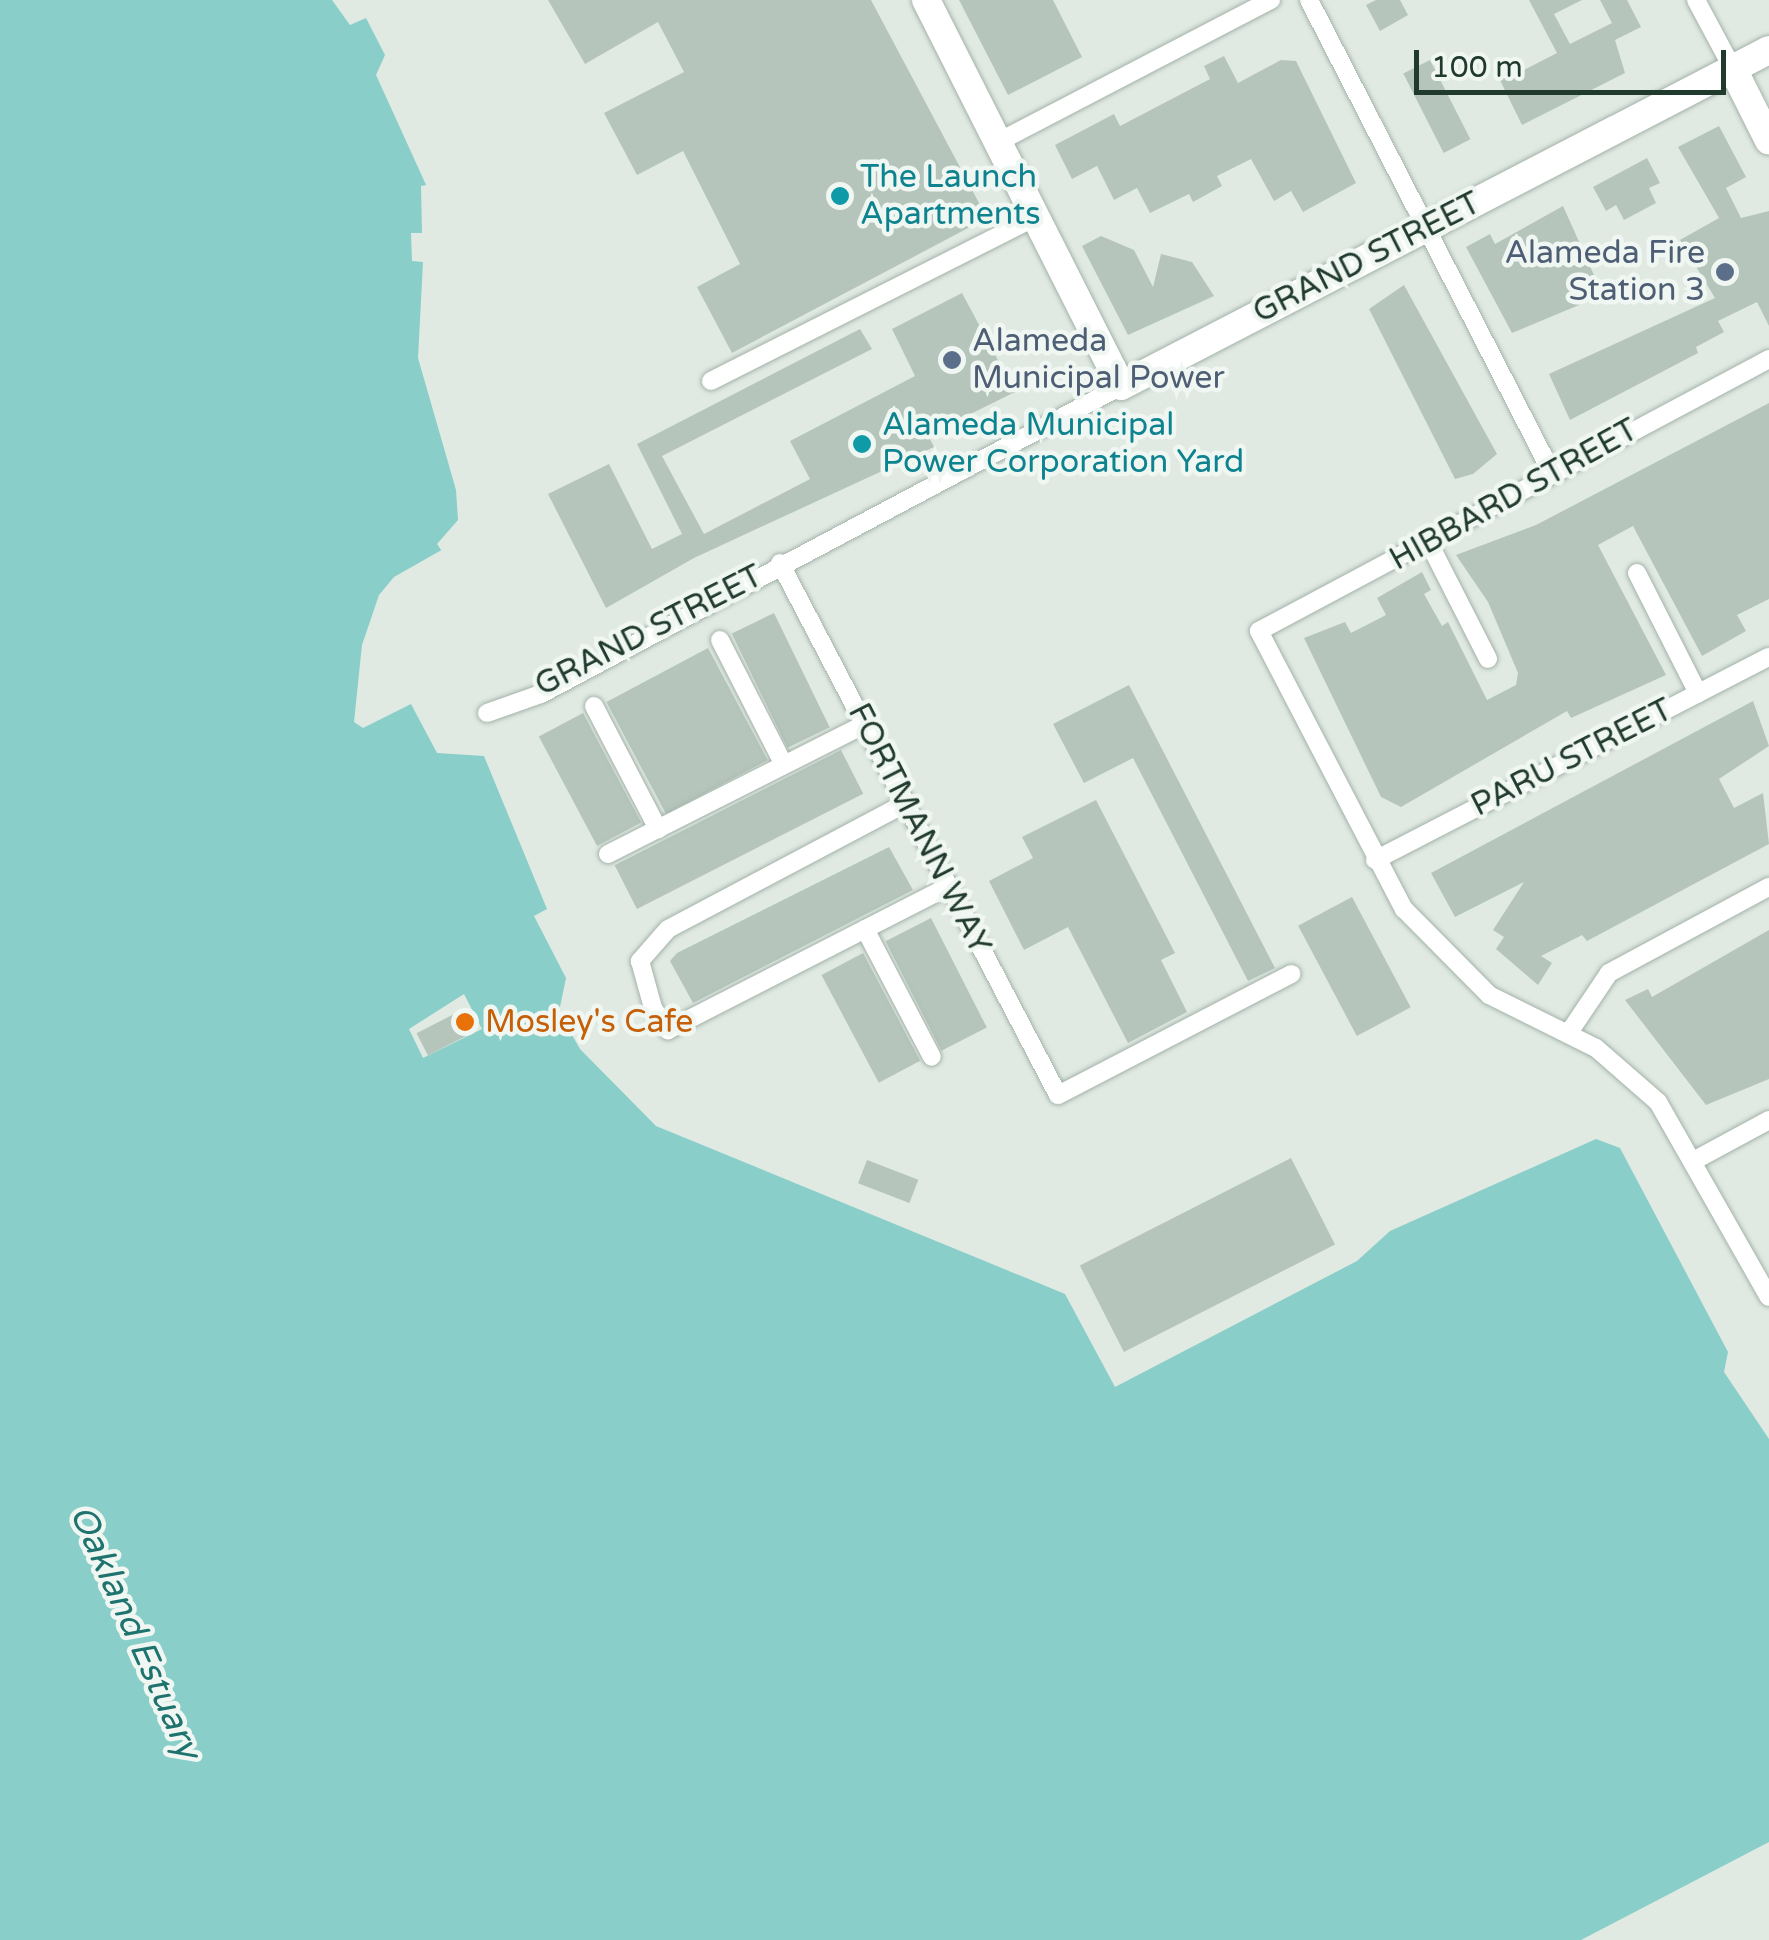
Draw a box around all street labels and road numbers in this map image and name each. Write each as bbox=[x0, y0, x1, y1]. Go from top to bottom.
street label: GRAND STREET bbox=[1247, 184, 1487, 332]
street label: HIBBARD STREET bbox=[1383, 411, 1645, 579]
street label: GRAND STREET bbox=[529, 557, 769, 705]
street label: PARU STREET bbox=[1465, 691, 1679, 825]
street label: FORTMANN WAY bbox=[839, 697, 999, 961]

